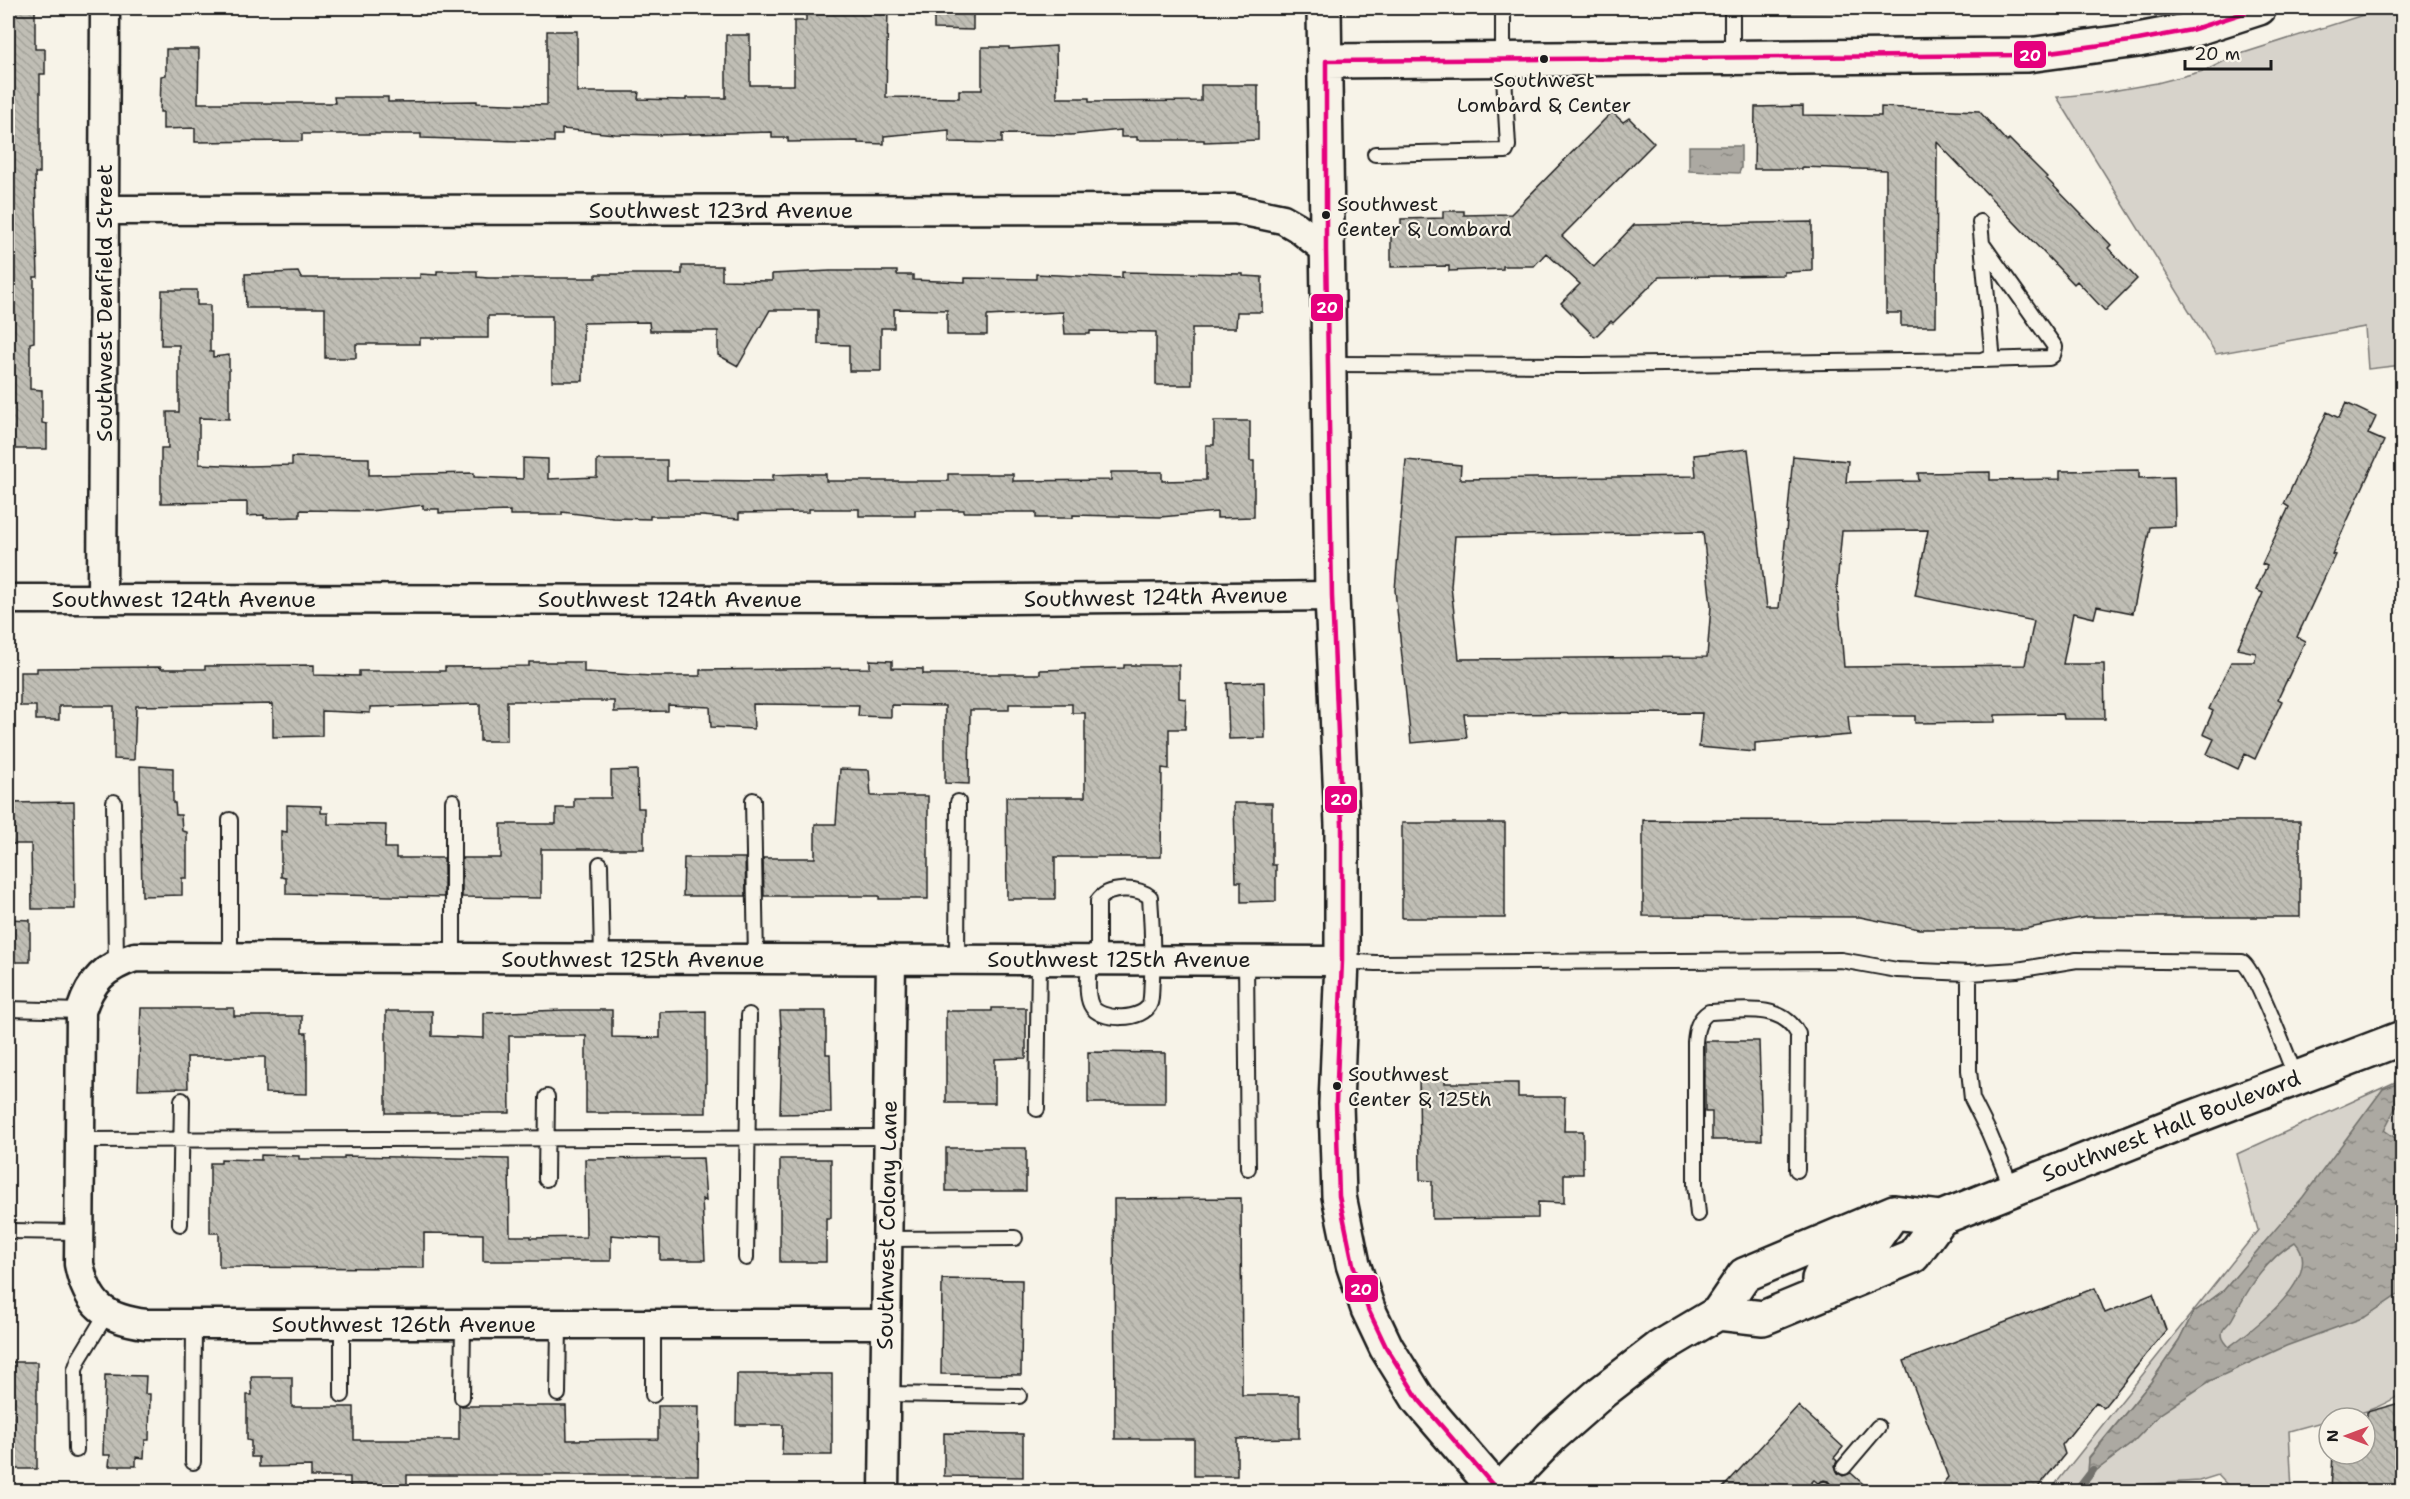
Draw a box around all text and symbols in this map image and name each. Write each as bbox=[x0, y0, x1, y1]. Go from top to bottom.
scale bar bbox=[2185, 33, 2270, 71]
line badge: 20 bbox=[2013, 40, 2047, 69]
text: 20 m bbox=[2194, 42, 2240, 66]
text: 20 bbox=[2019, 45, 2041, 66]
marker: Southwest Lombard & Center bbox=[1538, 53, 1550, 65]
place label: Southwest Lombard & Center bbox=[1457, 67, 1631, 118]
street label: Southwest Denfield Street bbox=[90, 164, 119, 442]
place label: Southwest Center & Lombard bbox=[1337, 191, 1512, 242]
street label: Southwest 123rd Avenue bbox=[589, 196, 853, 225]
marker: Southwest Center & Lombard bbox=[1320, 209, 1332, 221]
line badge: 20 bbox=[1310, 293, 1344, 322]
text: 20 bbox=[1316, 297, 1338, 318]
street label: Southwest 124th Avenue bbox=[1024, 580, 1288, 614]
street label: Southwest 124th Avenue bbox=[52, 585, 316, 614]
street label: Southwest 124th Avenue bbox=[538, 585, 802, 614]
line badge: 20 bbox=[1324, 785, 1358, 814]
text: 20 bbox=[1330, 789, 1352, 810]
street label: Southwest 125th Avenue bbox=[501, 945, 765, 974]
street label: Southwest 125th Avenue bbox=[987, 945, 1251, 974]
place label: Southwest Center & 125th bbox=[1348, 1061, 1492, 1112]
street label: Southwest Hall Boulevard bbox=[2038, 1063, 2305, 1189]
marker: Southwest Center & 125th bbox=[1331, 1080, 1343, 1092]
street label: Southwest Colony Lane bbox=[870, 1100, 904, 1350]
line badge: 20 bbox=[1344, 1274, 1379, 1303]
text: 20 bbox=[1350, 1279, 1372, 1300]
street label: Southwest 126th Avenue bbox=[272, 1310, 536, 1339]
north arrow bbox=[2317, 1406, 2377, 1466]
text: N bbox=[2322, 1430, 2343, 1442]

